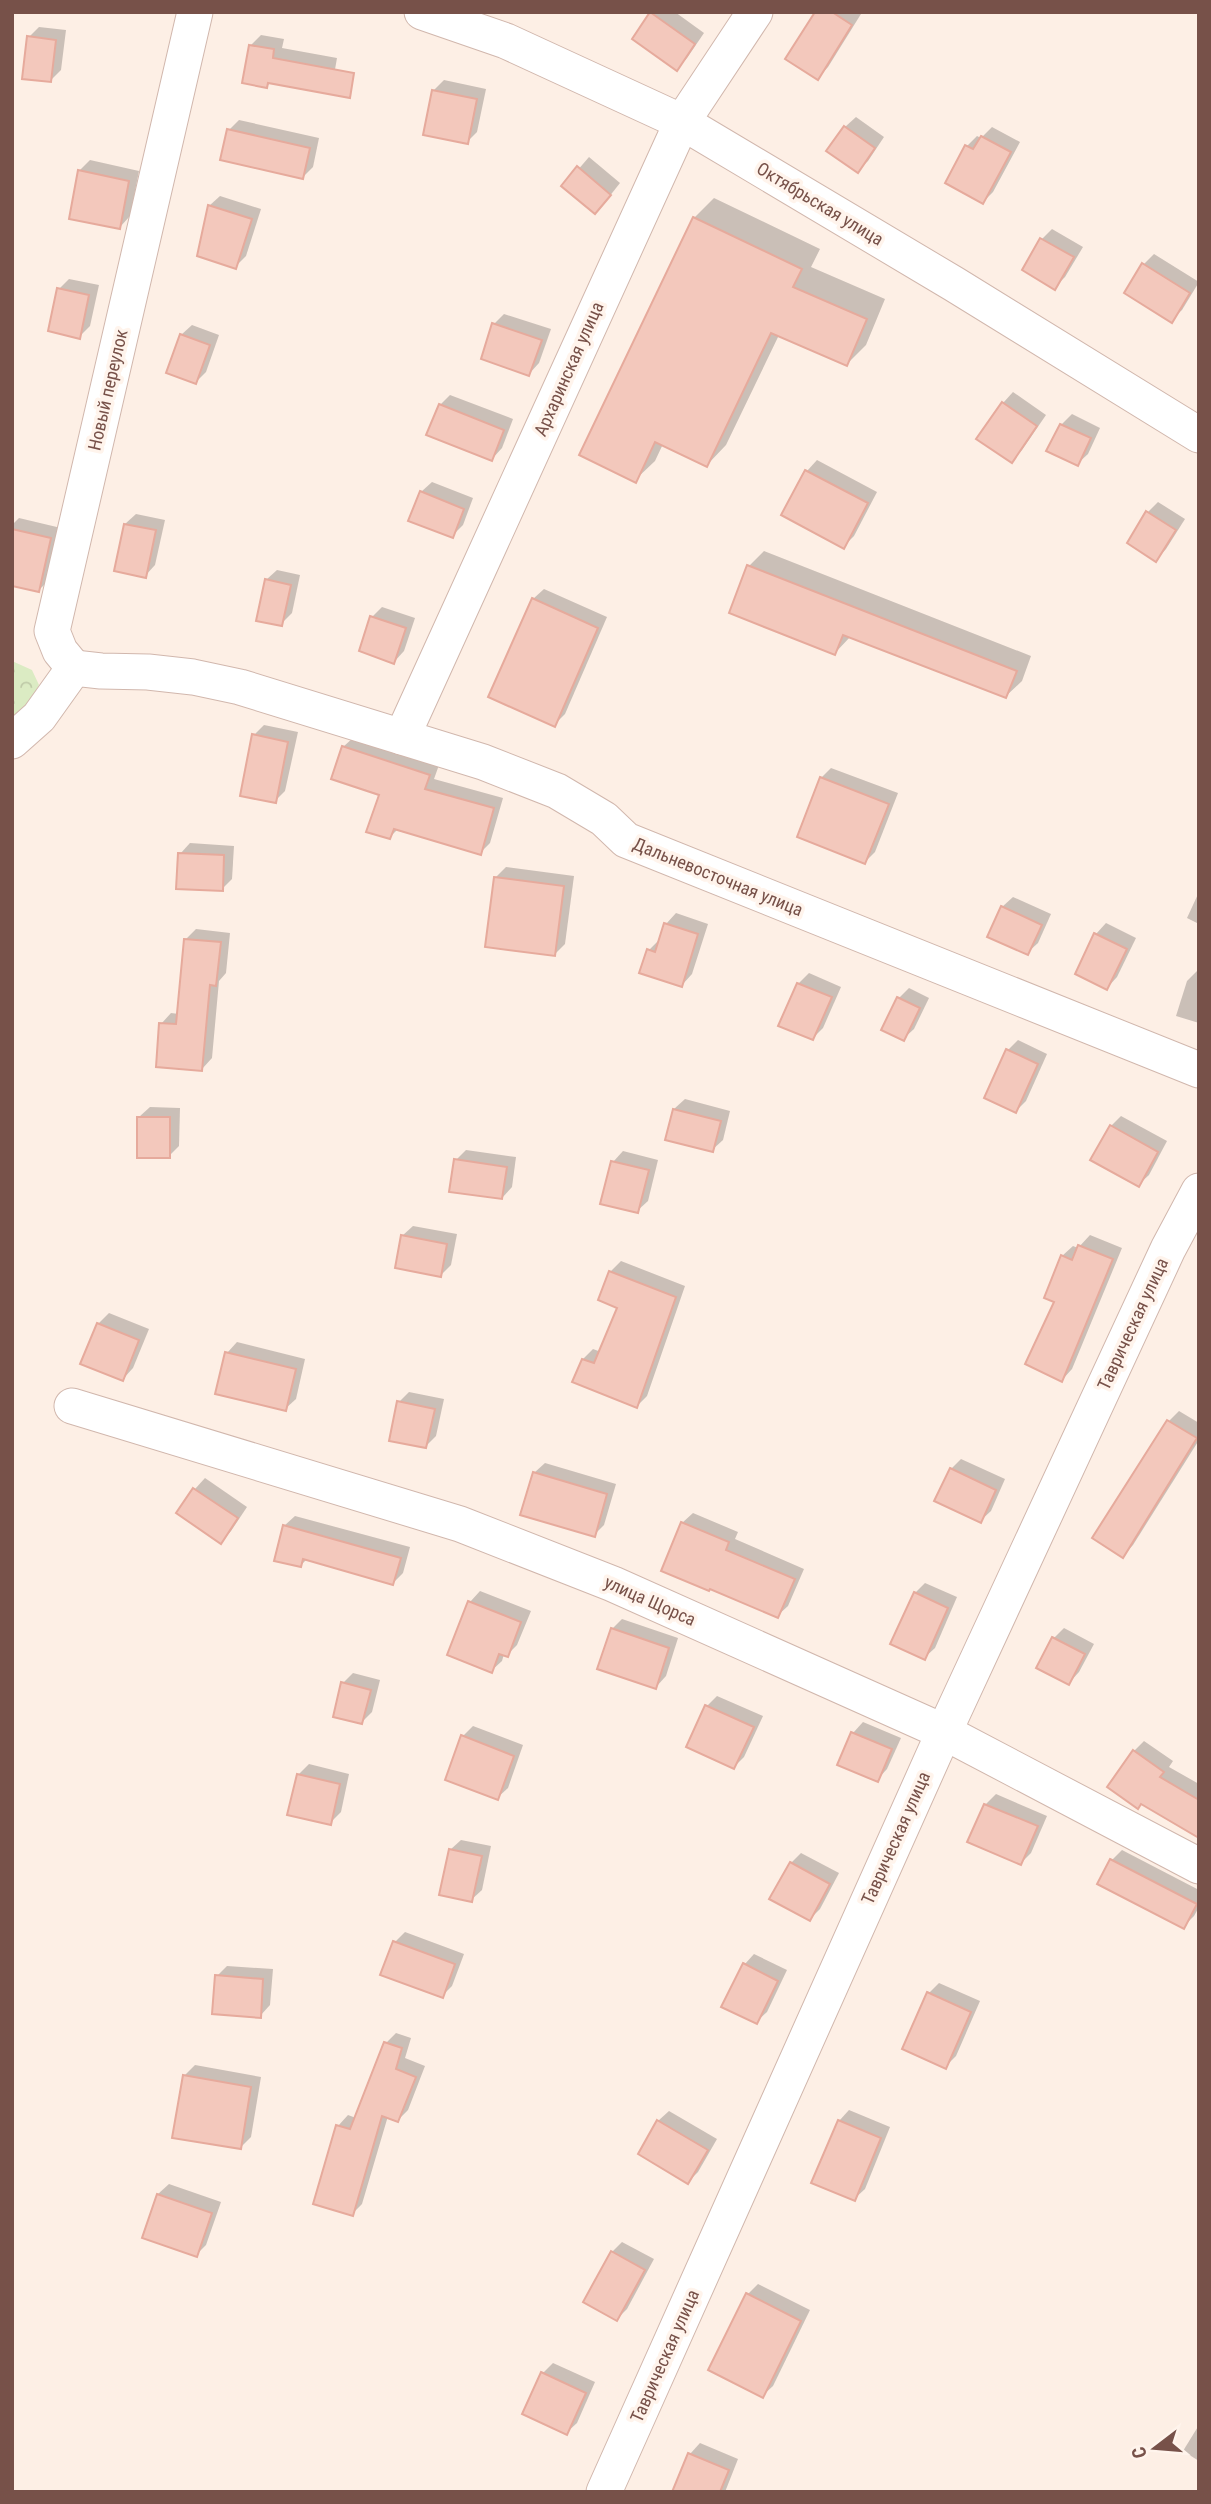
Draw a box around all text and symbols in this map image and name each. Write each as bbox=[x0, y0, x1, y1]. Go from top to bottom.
street label: Октябрьская улица bbox=[753, 158, 887, 250]
street label: Архаринская улица bbox=[530, 298, 608, 439]
street label: Новый переулок bbox=[83, 327, 132, 452]
street label: Дальневосточная улица bbox=[630, 833, 806, 920]
street label: Таврическая улица bbox=[1093, 1254, 1172, 1393]
street label: улица Щорса bbox=[601, 1571, 699, 1630]
street label: Таврическая улица bbox=[857, 1768, 934, 1907]
street label: Таврическая улица bbox=[626, 2286, 703, 2425]
north arrow bbox=[1120, 2413, 1190, 2483]
text: С bbox=[1127, 2444, 1152, 2461]

